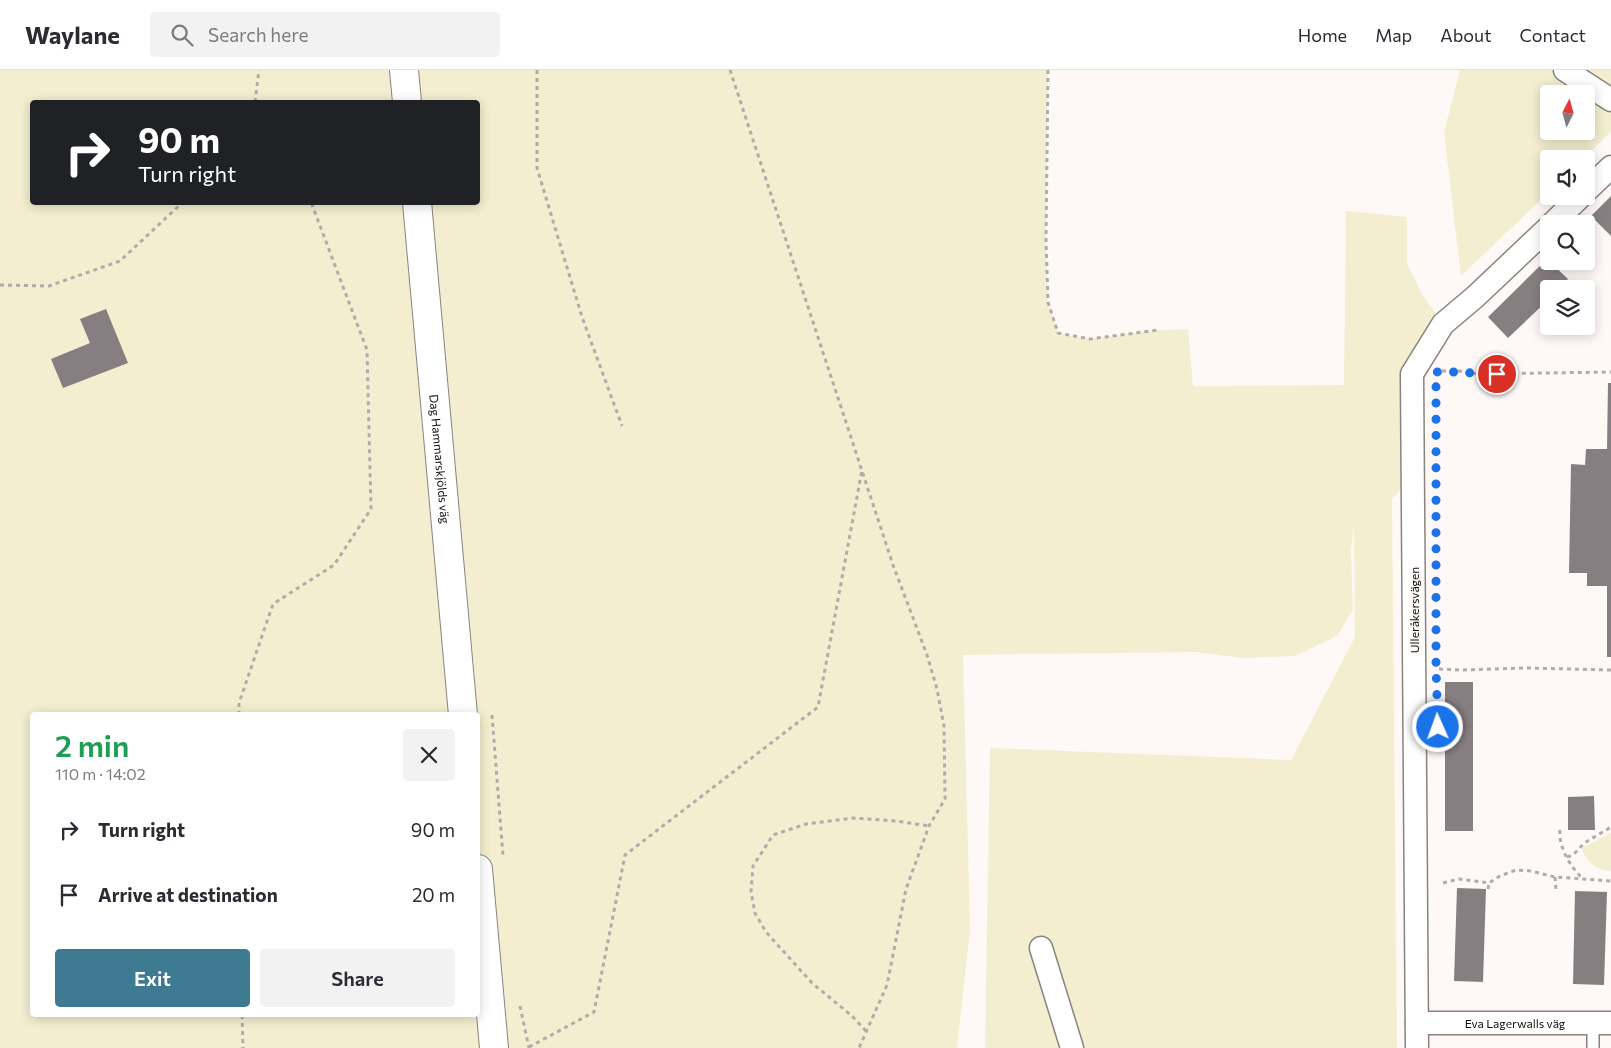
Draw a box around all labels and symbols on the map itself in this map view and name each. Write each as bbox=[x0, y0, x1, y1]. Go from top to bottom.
north arrow bbox=[1540, 85, 1595, 140]
pin bbox=[1476, 353, 1518, 395]
street label: Dag Hammarskjölds väg bbox=[427, 394, 453, 525]
street label: Ulleråkersvägen bbox=[1407, 567, 1421, 653]
position arrow bbox=[1411, 700, 1463, 752]
street label: Eva Lagerwalls väg bbox=[1465, 1016, 1566, 1030]

